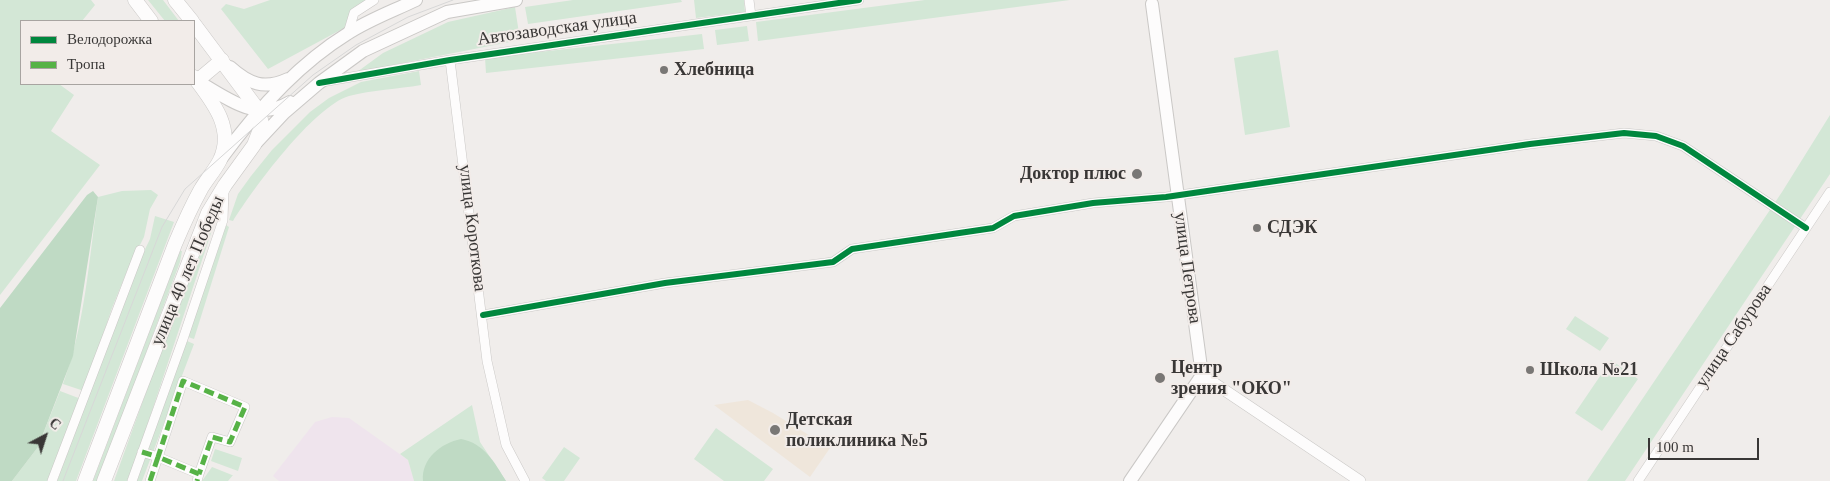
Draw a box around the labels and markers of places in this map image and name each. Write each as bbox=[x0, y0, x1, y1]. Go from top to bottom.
place label: Хлебница bbox=[674, 59, 754, 81]
marker: Хлебница bbox=[658, 64, 670, 76]
place label: Доктор плюс bbox=[1020, 163, 1126, 185]
marker: Доктор плюс bbox=[1130, 167, 1144, 181]
place label: СДЭК bbox=[1267, 217, 1317, 239]
marker: СДЭК bbox=[1251, 222, 1263, 234]
place label: Центр зрения "ОКО" bbox=[1171, 357, 1292, 399]
place label: Школа №21 bbox=[1540, 359, 1638, 381]
marker: Школа №21 bbox=[1524, 364, 1536, 376]
marker: Центр зрения "ОКО" bbox=[1153, 371, 1167, 385]
place label: Детская поликлиника №5 bbox=[786, 409, 928, 452]
marker: Детская поликлиника №5 bbox=[768, 423, 782, 437]

